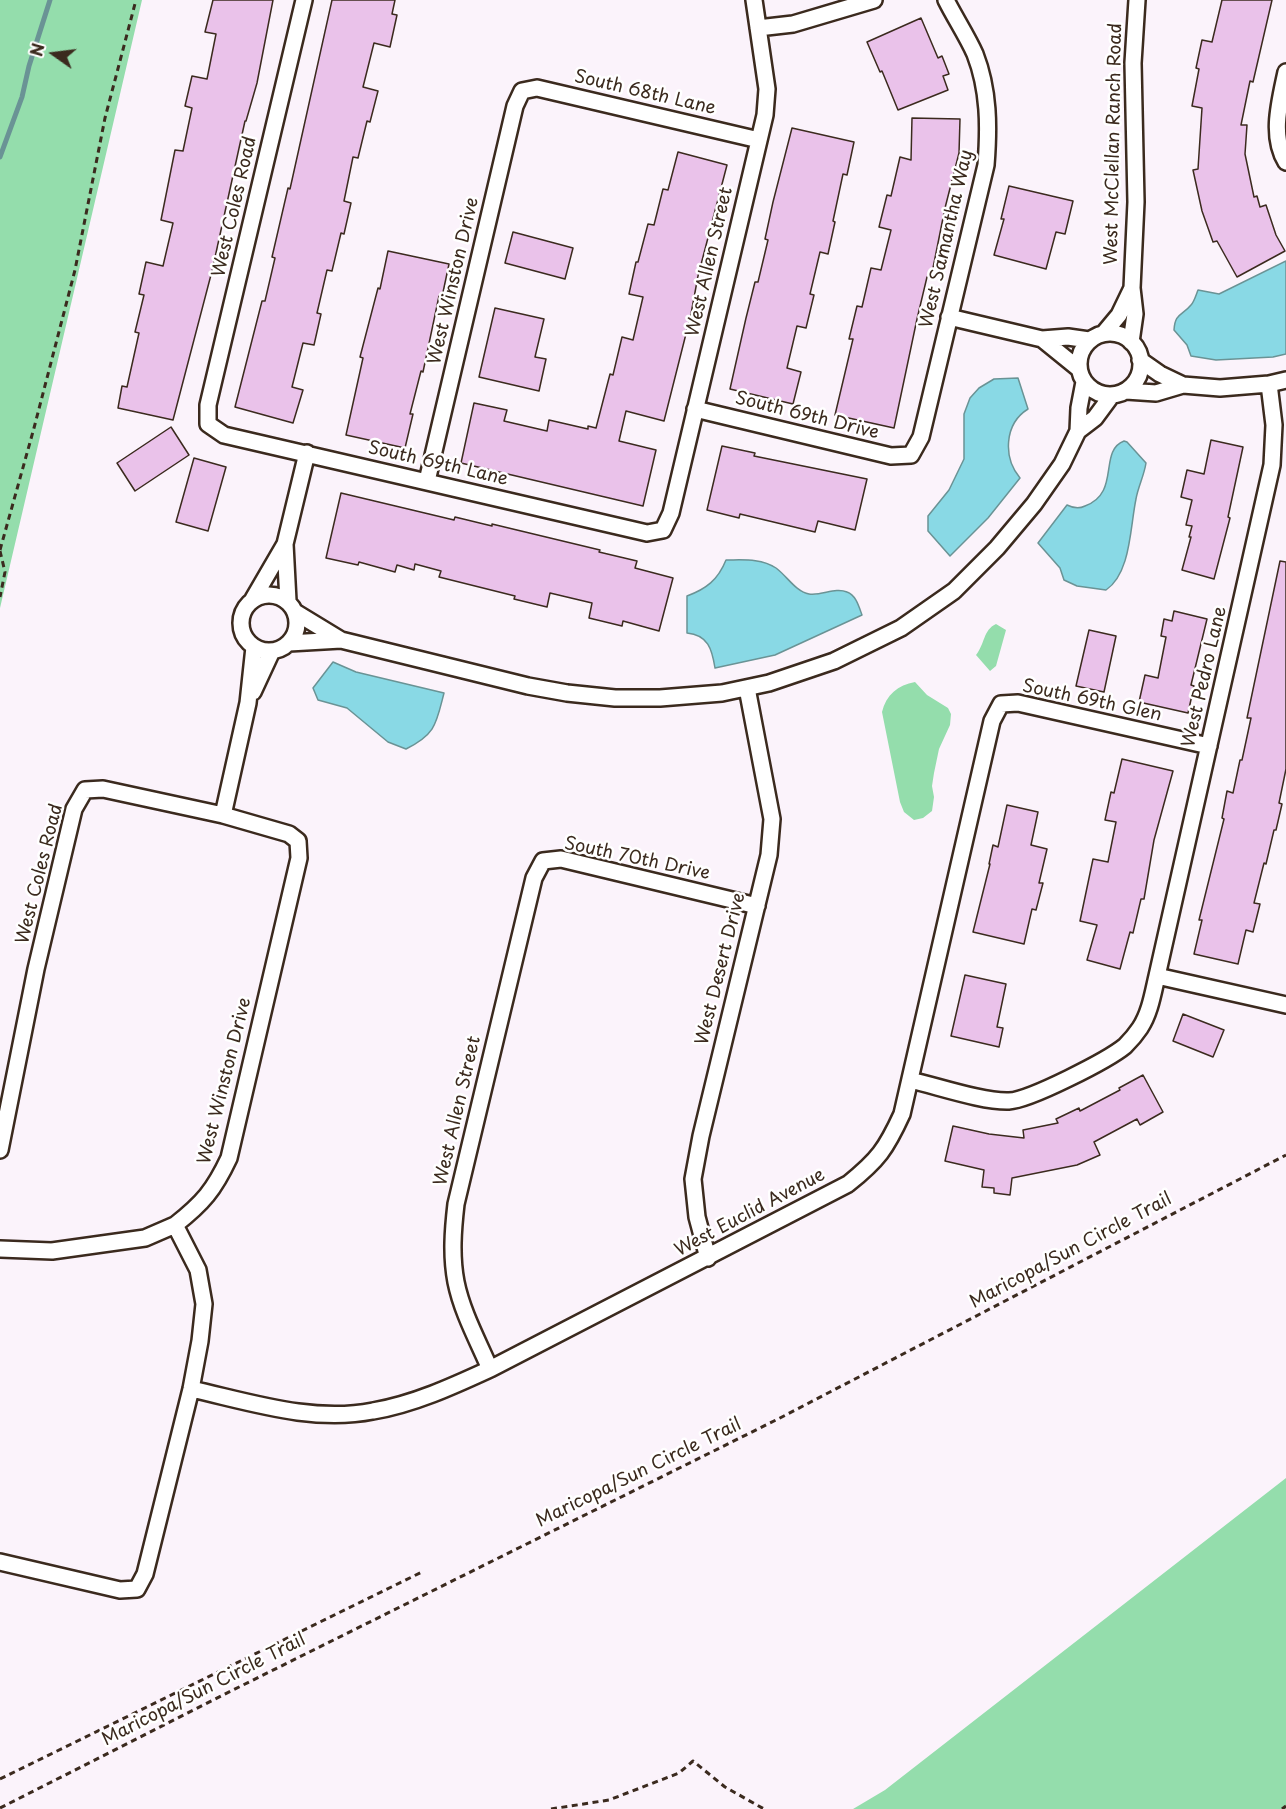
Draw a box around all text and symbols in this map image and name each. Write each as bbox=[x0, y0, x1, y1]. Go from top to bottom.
street label: West McClellan Ranch Road bbox=[1101, 23, 1127, 265]
north arrow bbox=[24, 24, 84, 84]
text: N bbox=[23, 41, 50, 59]
street label: South 68th Lane bbox=[572, 66, 718, 120]
street label: West Coles Road bbox=[208, 135, 262, 279]
street label: West Samantha Way bbox=[916, 148, 978, 330]
street label: West Allen Street bbox=[682, 185, 738, 339]
street label: West Winston Drive bbox=[424, 195, 484, 367]
street label: South 69th Drive bbox=[733, 388, 881, 444]
street label: South 69th Lane bbox=[366, 437, 510, 491]
street label: West Pedro Lane bbox=[1178, 604, 1232, 750]
street label: South 69th Glen bbox=[1020, 676, 1164, 726]
street label: West Coles Road bbox=[12, 802, 68, 946]
street label: South 70th Drive bbox=[562, 833, 712, 885]
street label: West Desert Drive bbox=[692, 891, 750, 1047]
street label: West Winston Drive bbox=[194, 995, 256, 1167]
street label: West Allen Street bbox=[430, 1034, 486, 1188]
street label: West Euclid Avenue bbox=[671, 1164, 829, 1262]
street label: Maricopa/Sun Circle Trail bbox=[966, 1188, 1176, 1314]
street label: Maricopa/Sun Circle Trail bbox=[533, 1414, 745, 1532]
street label: Maricopa/Sun Circle Trail bbox=[99, 1629, 309, 1751]

